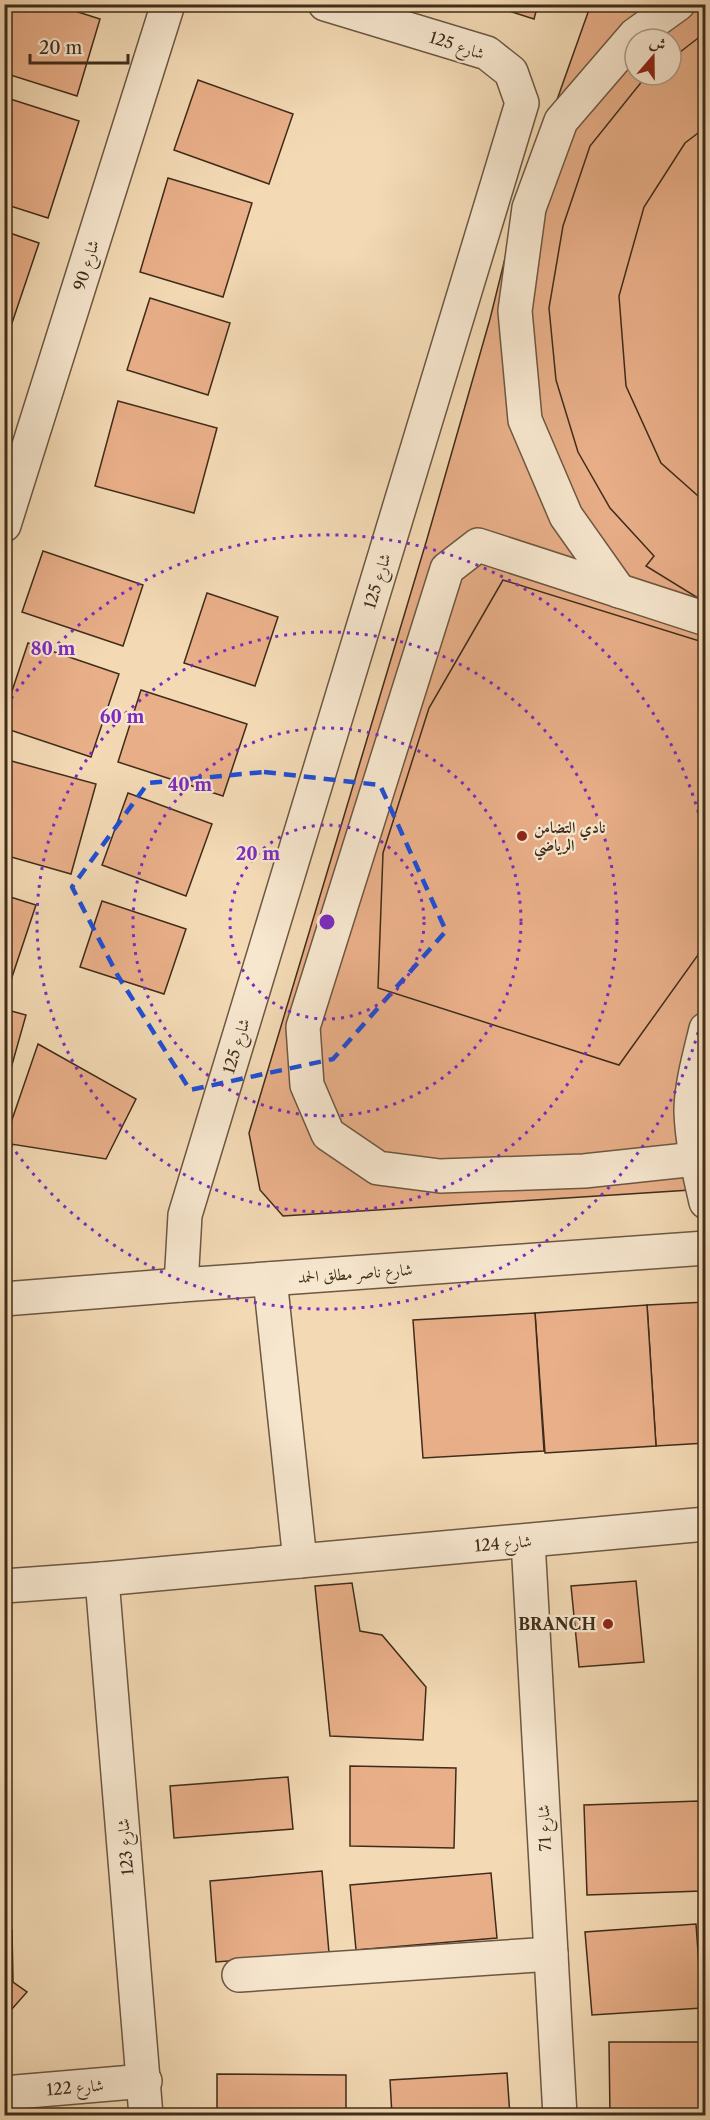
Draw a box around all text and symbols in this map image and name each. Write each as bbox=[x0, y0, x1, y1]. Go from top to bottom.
scale bar bbox=[30, 27, 128, 65]
street label: شارع 125 bbox=[426, 27, 487, 67]
north arrow bbox=[623, 27, 683, 87]
text: ش bbox=[647, 31, 669, 55]
text: 20 m bbox=[39, 37, 83, 59]
street label: شارع 90 bbox=[69, 237, 107, 294]
street label: شارع 125 bbox=[359, 551, 399, 612]
text: 80 m bbox=[30, 638, 76, 660]
text: 60 m bbox=[100, 706, 144, 728]
text: 40 m bbox=[168, 774, 212, 796]
place label: نادي التضامن الرياضي bbox=[534, 817, 606, 861]
marker: نادي التضامن الرياضي bbox=[515, 829, 529, 843]
text: 20 m bbox=[236, 843, 280, 865]
centre of rings bbox=[317, 912, 337, 932]
street label: شارع 125 bbox=[218, 1016, 258, 1077]
street label: شارع ناصر مطلق الحمد bbox=[297, 1259, 413, 1291]
street label: شارع 124 bbox=[474, 1531, 533, 1559]
place label: BRANCH bbox=[518, 1614, 596, 1634]
marker: BRANCH bbox=[601, 1617, 615, 1631]
street label: شارع 71 bbox=[533, 1804, 559, 1852]
street label: شارع 123 bbox=[113, 1817, 141, 1876]
street label: شارع 122 bbox=[46, 2075, 105, 2103]

